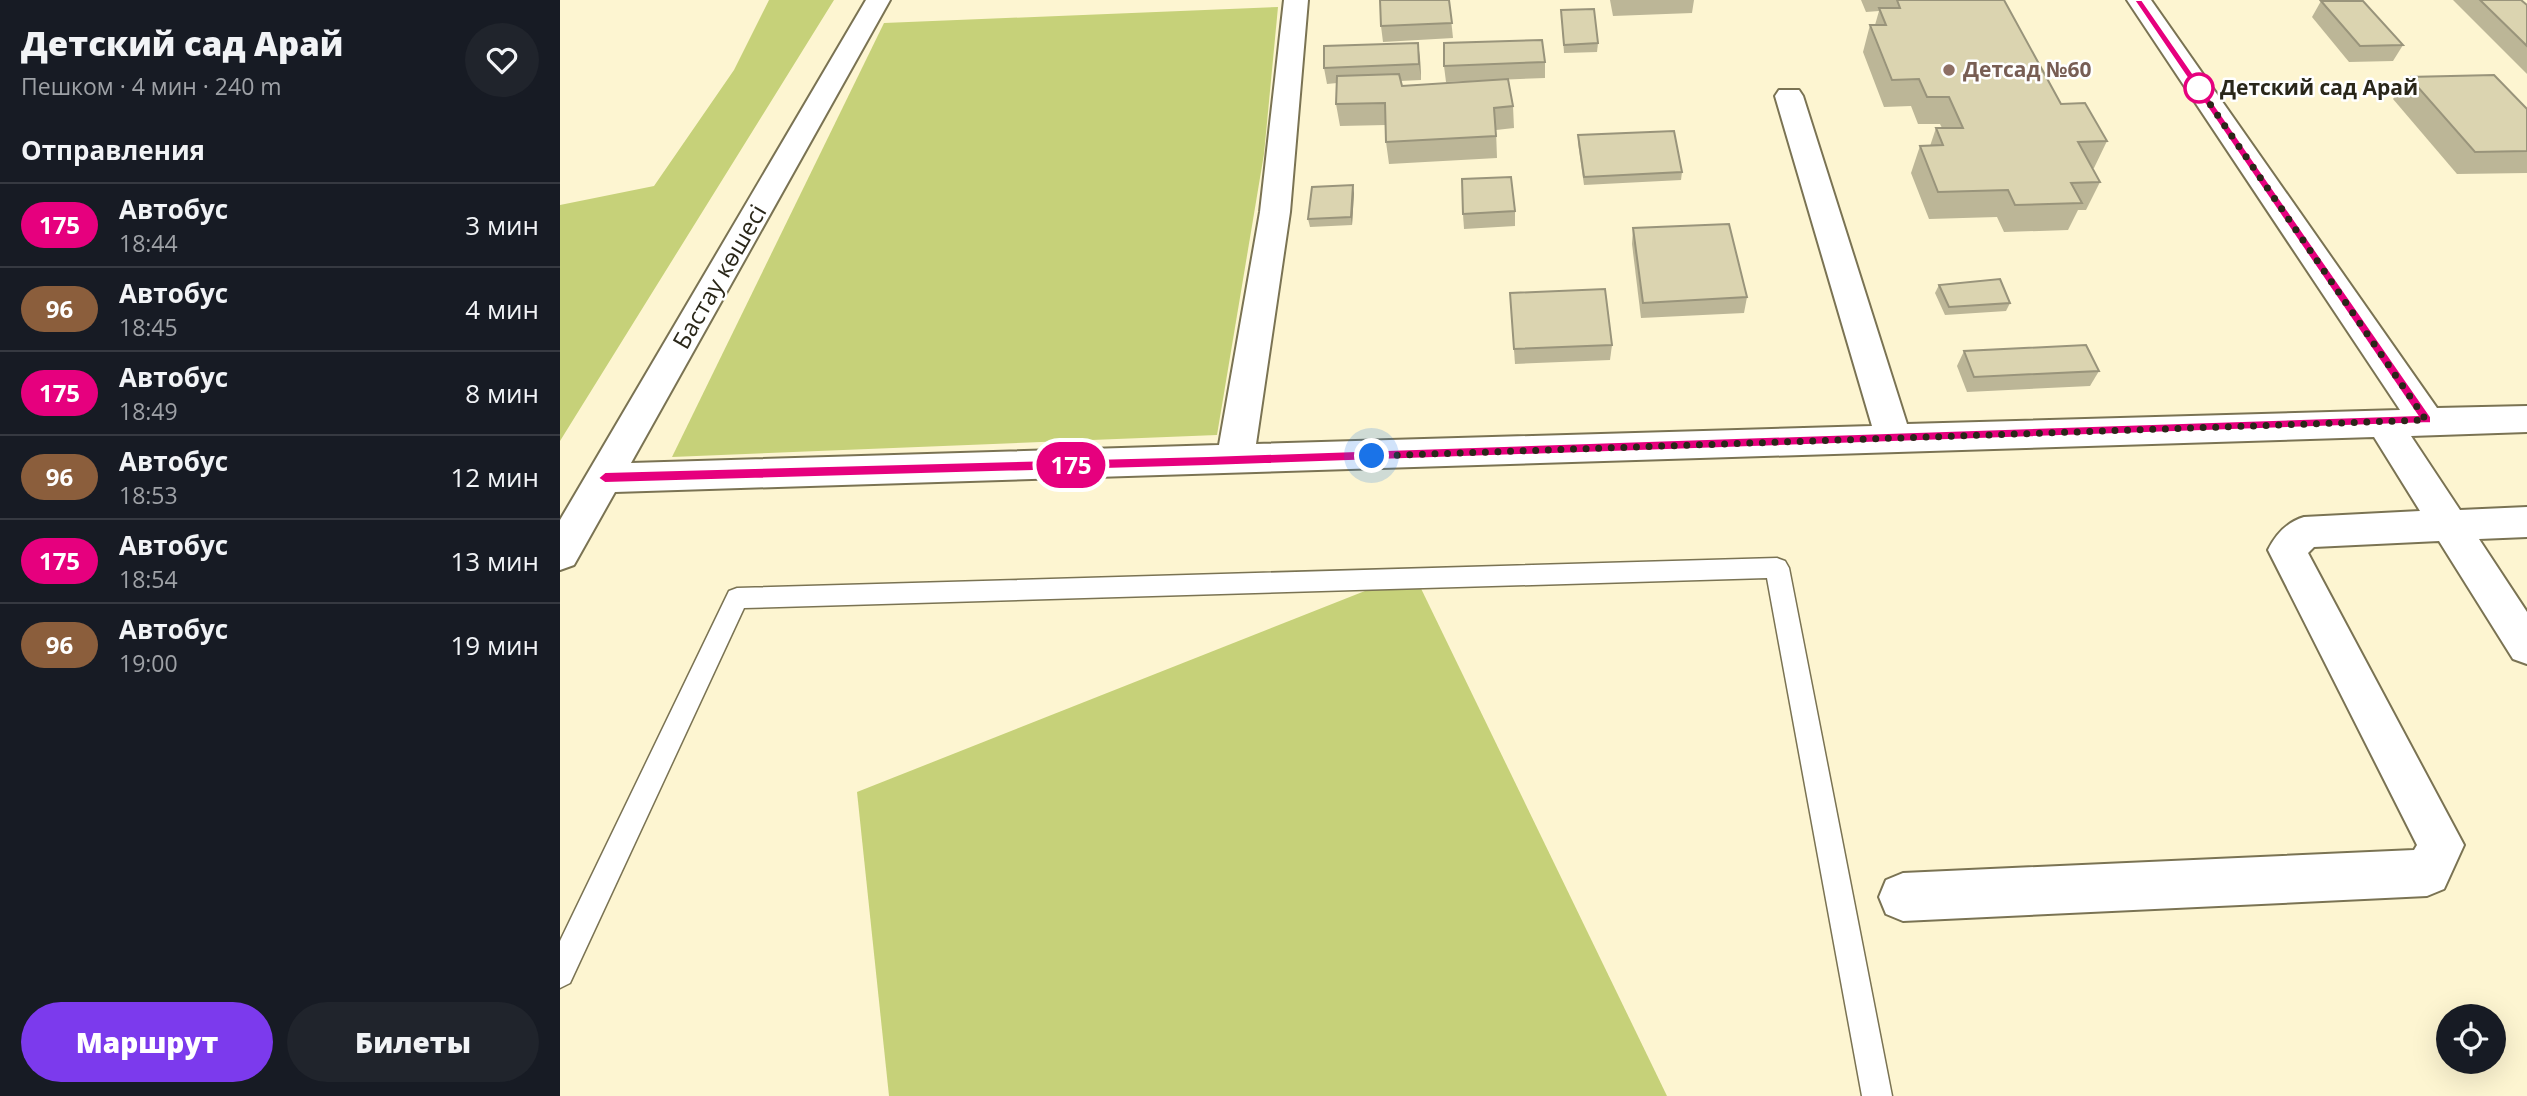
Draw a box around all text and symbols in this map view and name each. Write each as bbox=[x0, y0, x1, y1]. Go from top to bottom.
text: Детский сад Арай bbox=[21, 21, 343, 66]
button: heart bbox=[465, 23, 539, 97]
place label: Детсад №60 bbox=[1963, 55, 2092, 83]
marker: Детсад №60 bbox=[1941, 62, 1957, 78]
text: Пешком · 4 мин · 240 m bbox=[21, 70, 282, 102]
marker: Детский сад Арай bbox=[2184, 73, 2214, 103]
place label: Детский сад Арай bbox=[2220, 73, 2418, 101]
text: Отправления bbox=[21, 132, 205, 168]
text: Автобус bbox=[119, 191, 228, 227]
street label: Бастау көшесі bbox=[664, 198, 773, 354]
text: 3 мин bbox=[465, 207, 539, 243]
text: 175 bbox=[39, 208, 80, 241]
text: 18:44 bbox=[119, 227, 178, 259]
text: Автобус bbox=[119, 275, 228, 311]
text: 4 мин bbox=[465, 291, 539, 327]
text: 96 bbox=[46, 292, 73, 325]
text: 18:45 bbox=[119, 311, 178, 343]
text: Автобус bbox=[119, 359, 228, 395]
text: 8 мин bbox=[465, 375, 539, 411]
text: 175 bbox=[39, 376, 80, 409]
text: 18:49 bbox=[119, 395, 178, 427]
your location bbox=[1354, 438, 1389, 473]
line badge: 175 bbox=[1031, 442, 1111, 488]
text: Автобус bbox=[119, 443, 228, 479]
text: 175 bbox=[1050, 448, 1092, 481]
text: 12 мин bbox=[450, 459, 539, 495]
text: 96 bbox=[46, 460, 73, 493]
text: 18:53 bbox=[119, 479, 178, 511]
text: Автобус bbox=[119, 527, 228, 563]
text: 13 мин bbox=[450, 543, 539, 579]
text: 175 bbox=[39, 544, 80, 577]
text: 18:54 bbox=[119, 563, 178, 595]
text: Автобус bbox=[119, 611, 228, 647]
text: 19 мин bbox=[450, 627, 539, 663]
text: 96 bbox=[46, 628, 73, 661]
text: 19:00 bbox=[119, 647, 178, 679]
button: Маршрут bbox=[21, 1002, 273, 1082]
button: Билеты bbox=[287, 1002, 539, 1082]
map controls bbox=[2436, 1004, 2506, 1074]
button: locate bbox=[2436, 1004, 2506, 1074]

